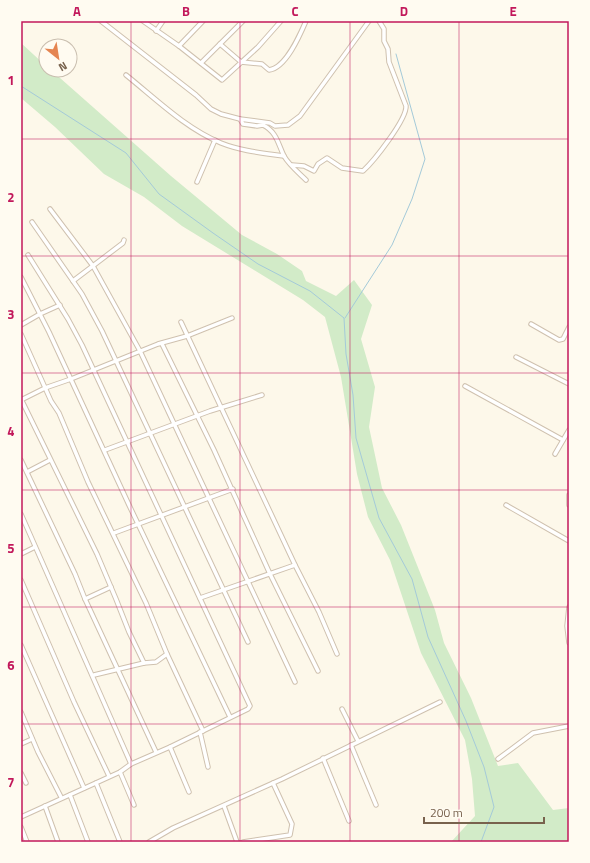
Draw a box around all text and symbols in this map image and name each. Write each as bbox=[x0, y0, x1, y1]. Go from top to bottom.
text: A bbox=[73, 1, 81, 21]
text: B bbox=[182, 1, 190, 21]
text: C bbox=[291, 1, 299, 21]
text: D bbox=[400, 1, 408, 21]
text: E bbox=[509, 1, 517, 21]
north arrow bbox=[38, 38, 78, 78]
text: N bbox=[56, 58, 70, 75]
text: 1 bbox=[7, 70, 15, 90]
text: 2 bbox=[7, 187, 15, 207]
text: 3 bbox=[7, 304, 15, 324]
text: 4 bbox=[7, 421, 15, 441]
text: 5 bbox=[7, 538, 15, 558]
text: 6 bbox=[7, 655, 15, 675]
text: 7 bbox=[7, 772, 15, 792]
scale bar bbox=[424, 799, 544, 825]
text: 200 m bbox=[430, 803, 463, 822]

